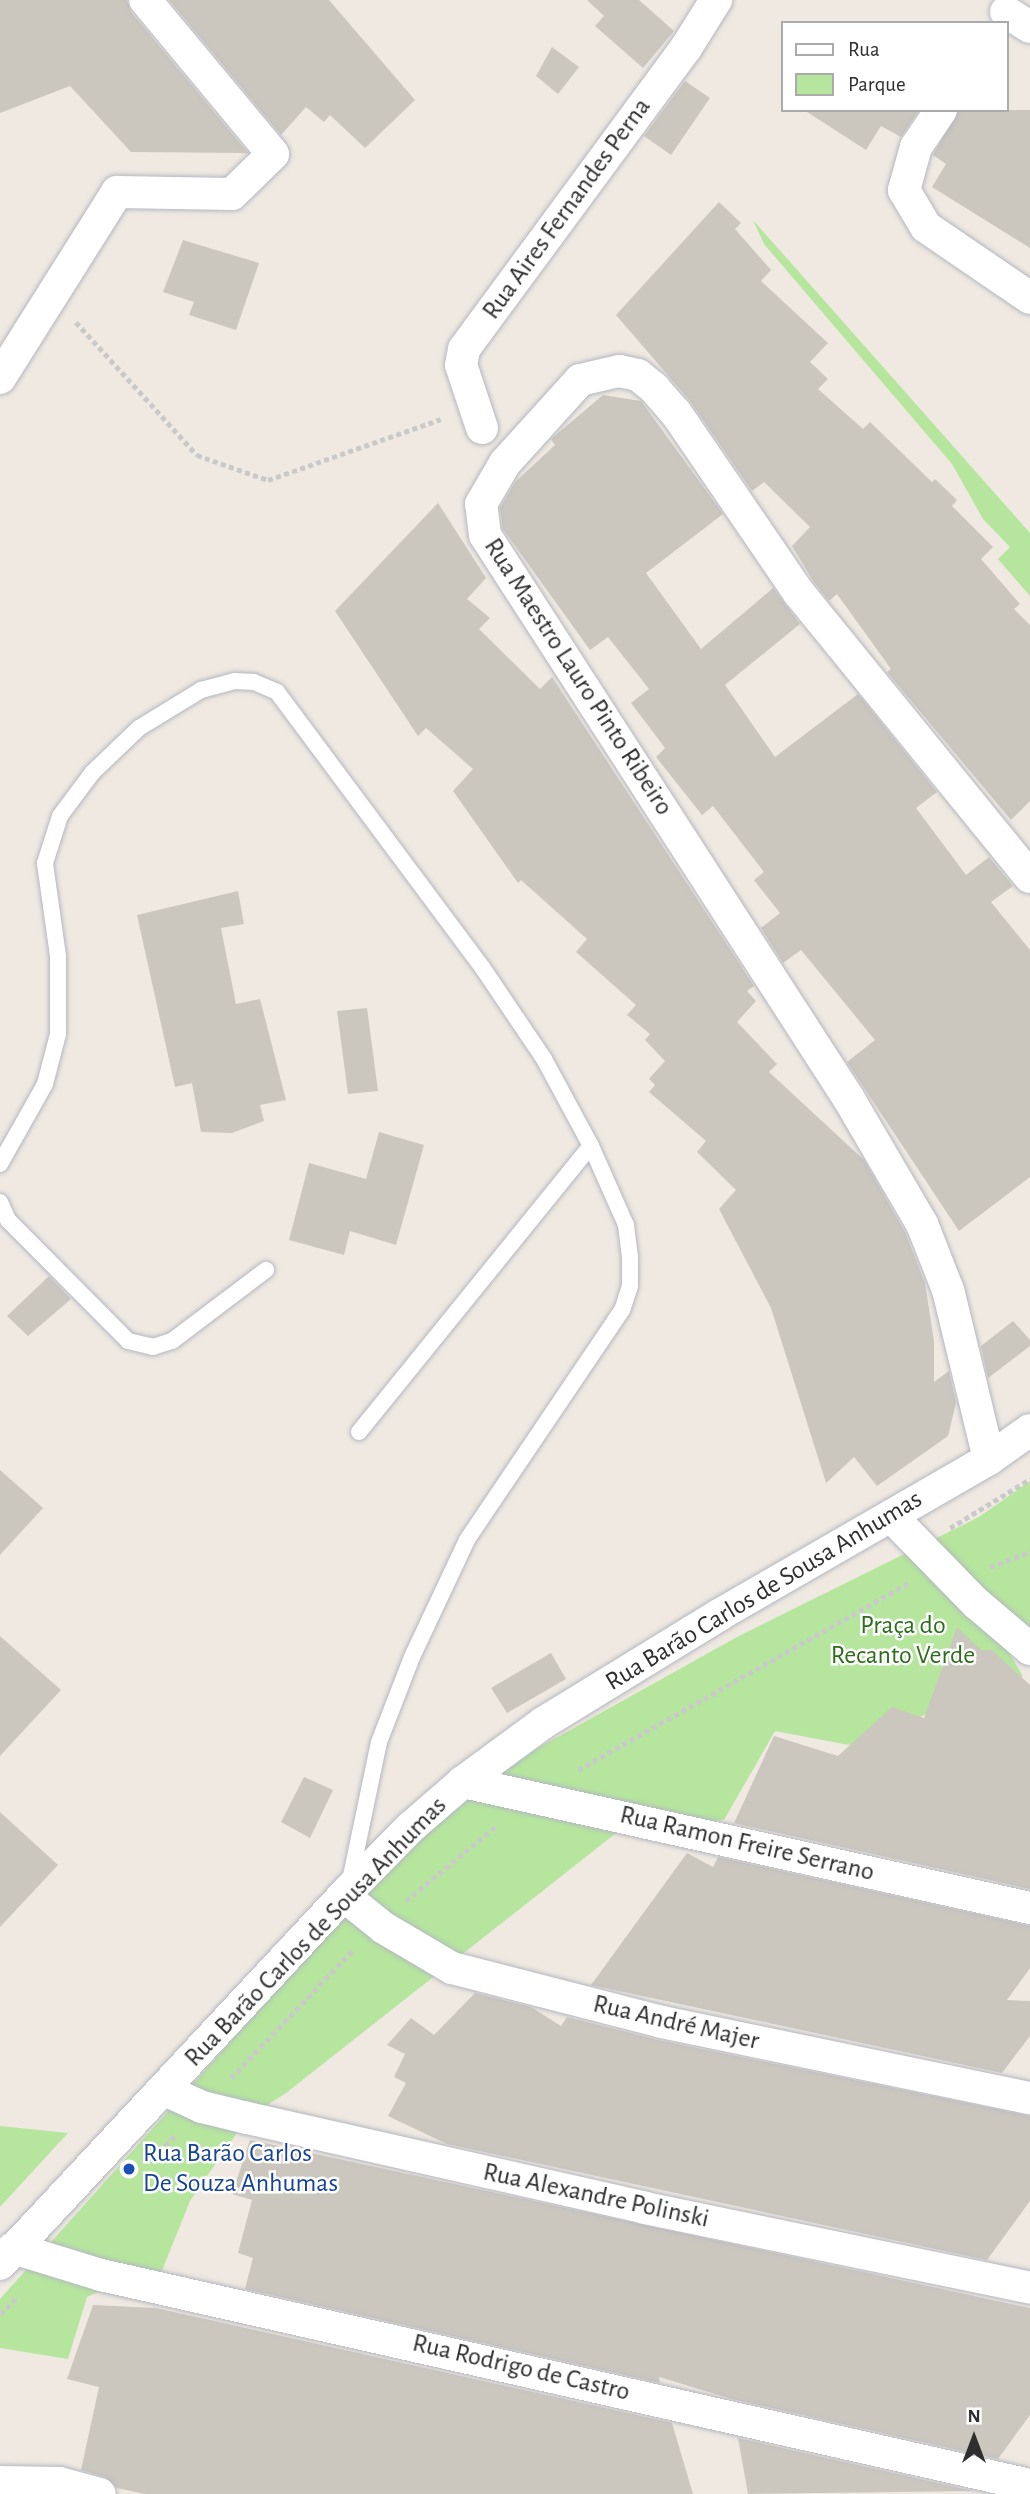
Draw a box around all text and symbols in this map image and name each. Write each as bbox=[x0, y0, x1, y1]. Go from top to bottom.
legend bbox=[782, 21, 1009, 112]
text: Rua bbox=[848, 39, 880, 60]
text: Parque bbox=[848, 74, 906, 95]
street label: Rua Aires Fernandes Perna bbox=[476, 92, 658, 326]
street label: Rua Maestro Lauro Pinto Ribeiro bbox=[477, 533, 679, 821]
street label: Rua Barão Carlos de Sousa Anhumas bbox=[600, 1484, 928, 1698]
park label: Praça do Recanto Verde bbox=[831, 1610, 975, 1672]
street label: Rua Barão Carlos de Sousa Anhumas bbox=[178, 1790, 454, 2074]
street label: Rua Ramon Freire Serrano bbox=[617, 1800, 877, 1888]
street label: Rua André Majer bbox=[590, 1989, 762, 2057]
place label: Rua Barão Carlos De Souza Anhumas bbox=[143, 2138, 338, 2200]
street label: Rua Alexandre Polinski bbox=[480, 2157, 712, 2235]
marker: Rua Barão Carlos De Souza Anhumas bbox=[121, 2161, 137, 2177]
street label: Rua Rodrigo de Castro bbox=[409, 2328, 633, 2408]
north arrow bbox=[939, 2403, 1009, 2473]
text: N bbox=[967, 2407, 981, 2426]

